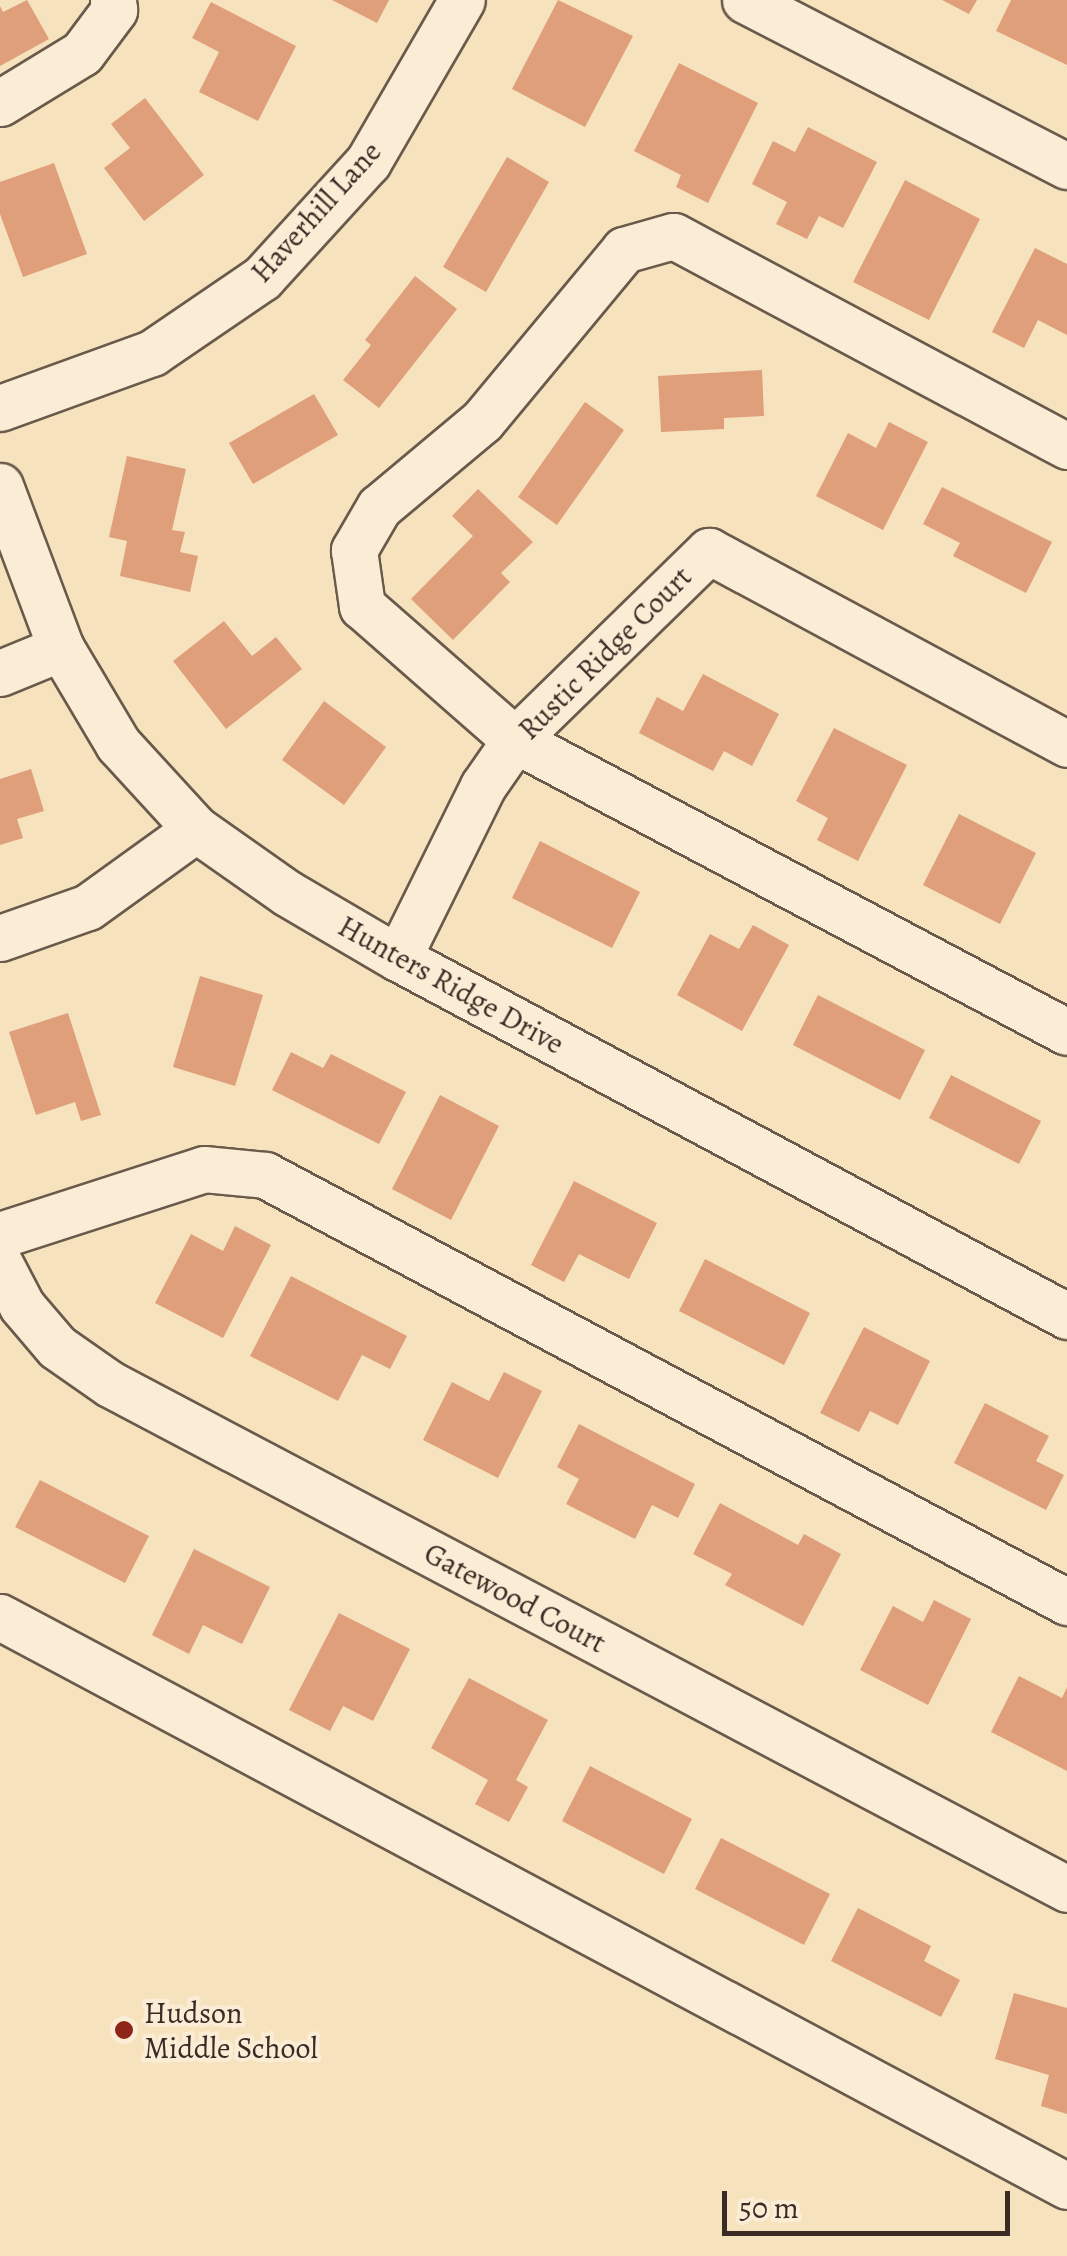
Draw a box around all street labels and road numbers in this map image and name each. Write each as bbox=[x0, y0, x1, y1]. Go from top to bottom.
street label: Haverhill Lane bbox=[243, 134, 389, 290]
street label: Rustic Ridge Court bbox=[511, 559, 699, 747]
street label: Hunters Ridge Drive bbox=[332, 908, 570, 1062]
street label: Gatewood Court bbox=[418, 1535, 612, 1661]

